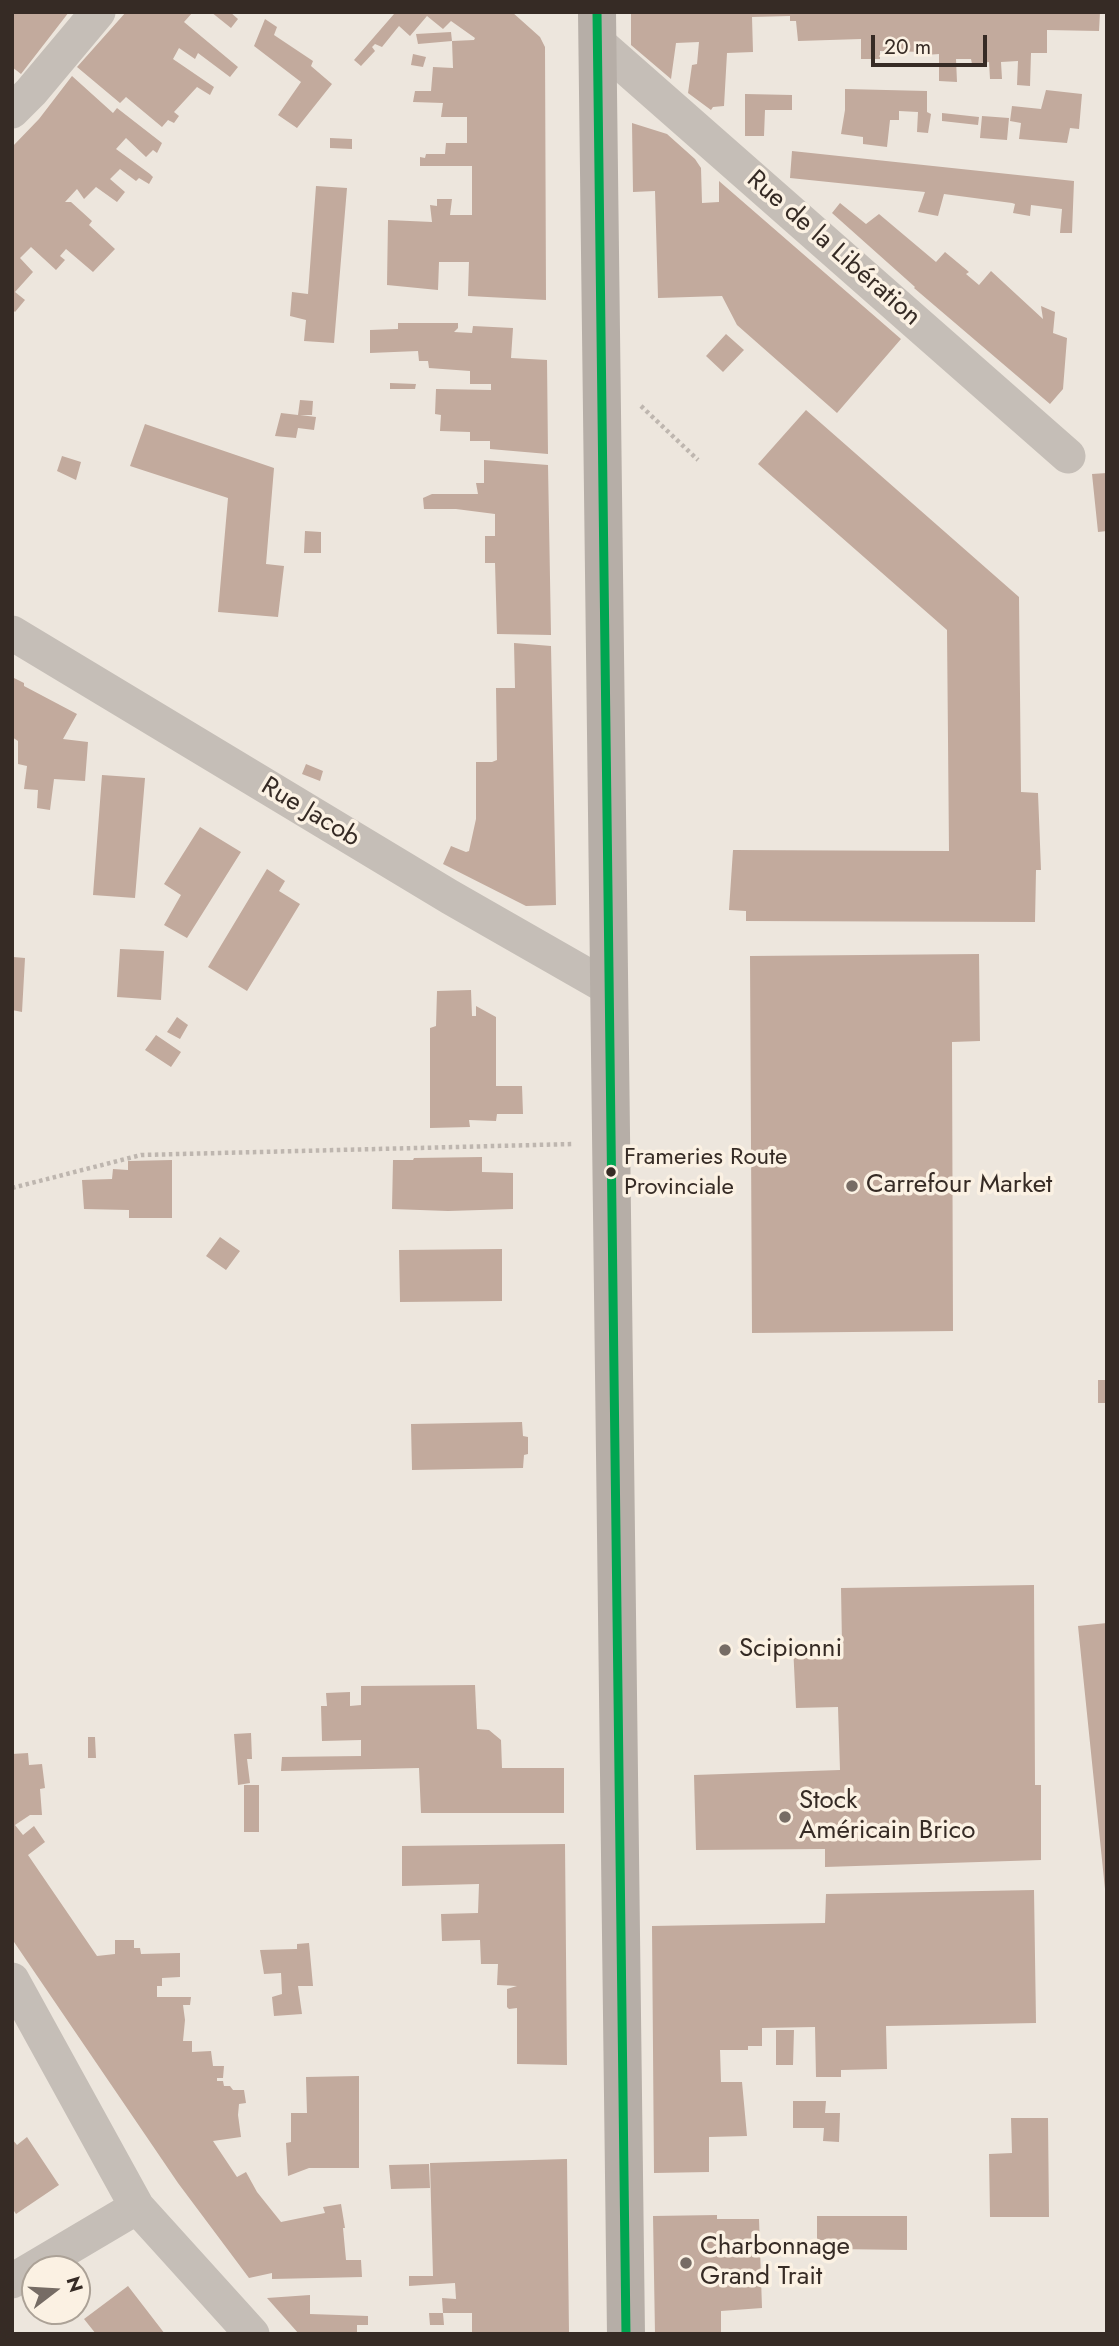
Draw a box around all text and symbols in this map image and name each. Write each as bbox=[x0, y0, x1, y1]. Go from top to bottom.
scale bar bbox=[874, 21, 990, 65]
text: 20 m bbox=[884, 32, 931, 62]
street label: Rue de la Libération bbox=[740, 165, 926, 333]
street label: Rue Jacob bbox=[255, 771, 365, 855]
place label: Frameries Route Provinciale bbox=[624, 1144, 787, 1200]
marker: Frameries Route Provinciale bbox=[604, 1165, 618, 1179]
place label: Carrefour Market bbox=[866, 1170, 1052, 1202]
marker: Carrefour Market bbox=[844, 1178, 860, 1194]
place label: Scipionni bbox=[739, 1634, 842, 1666]
marker: Scipionni bbox=[717, 1642, 733, 1658]
place label: Stock Américain Brico bbox=[799, 1786, 975, 1848]
marker: Stock Américain Brico bbox=[777, 1809, 793, 1825]
place label: Charbonnage Grand Trait bbox=[700, 2232, 850, 2294]
north arrow bbox=[21, 2255, 91, 2325]
marker: Charbonnage Grand Trait bbox=[678, 2255, 694, 2271]
text: N bbox=[60, 2273, 90, 2295]

